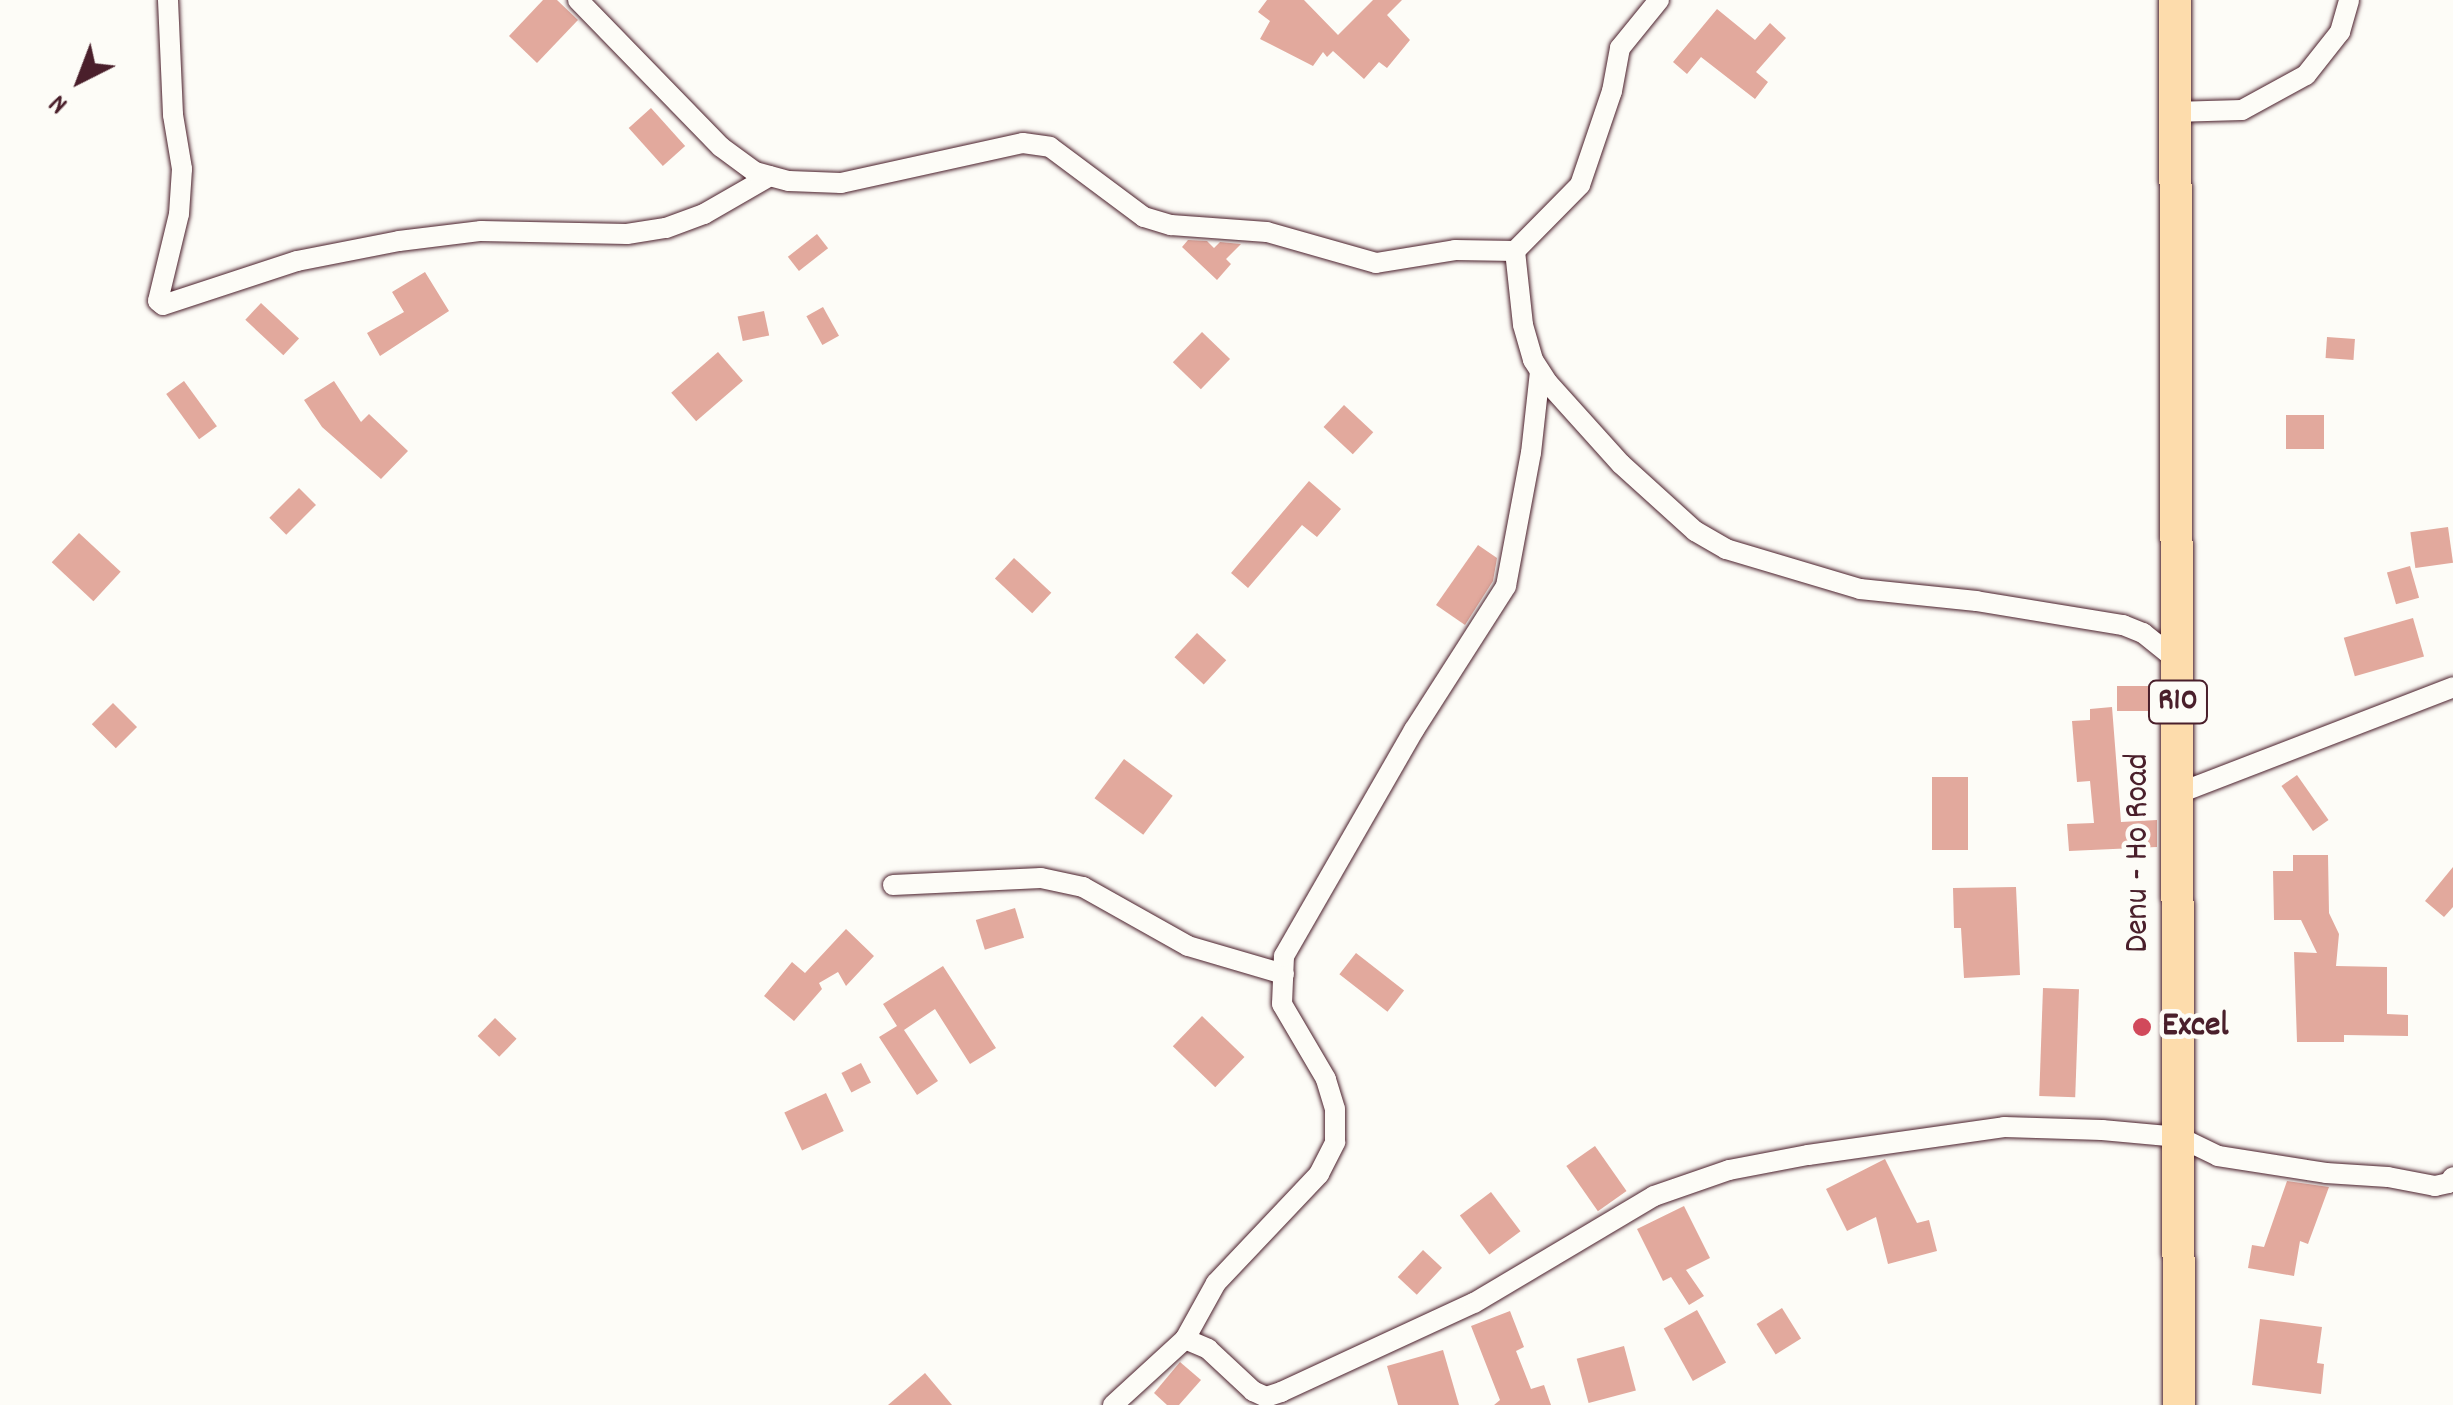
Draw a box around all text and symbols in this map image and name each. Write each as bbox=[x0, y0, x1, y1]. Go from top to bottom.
north arrow bbox=[30, 30, 130, 130]
text: N bbox=[41, 83, 78, 122]
road number: R10 bbox=[2146, 675, 2210, 729]
street label: Denu - Ho Road bbox=[2118, 753, 2160, 953]
place label: Excel bbox=[2162, 1006, 2229, 1048]
marker: Excel bbox=[2131, 1016, 2153, 1038]

